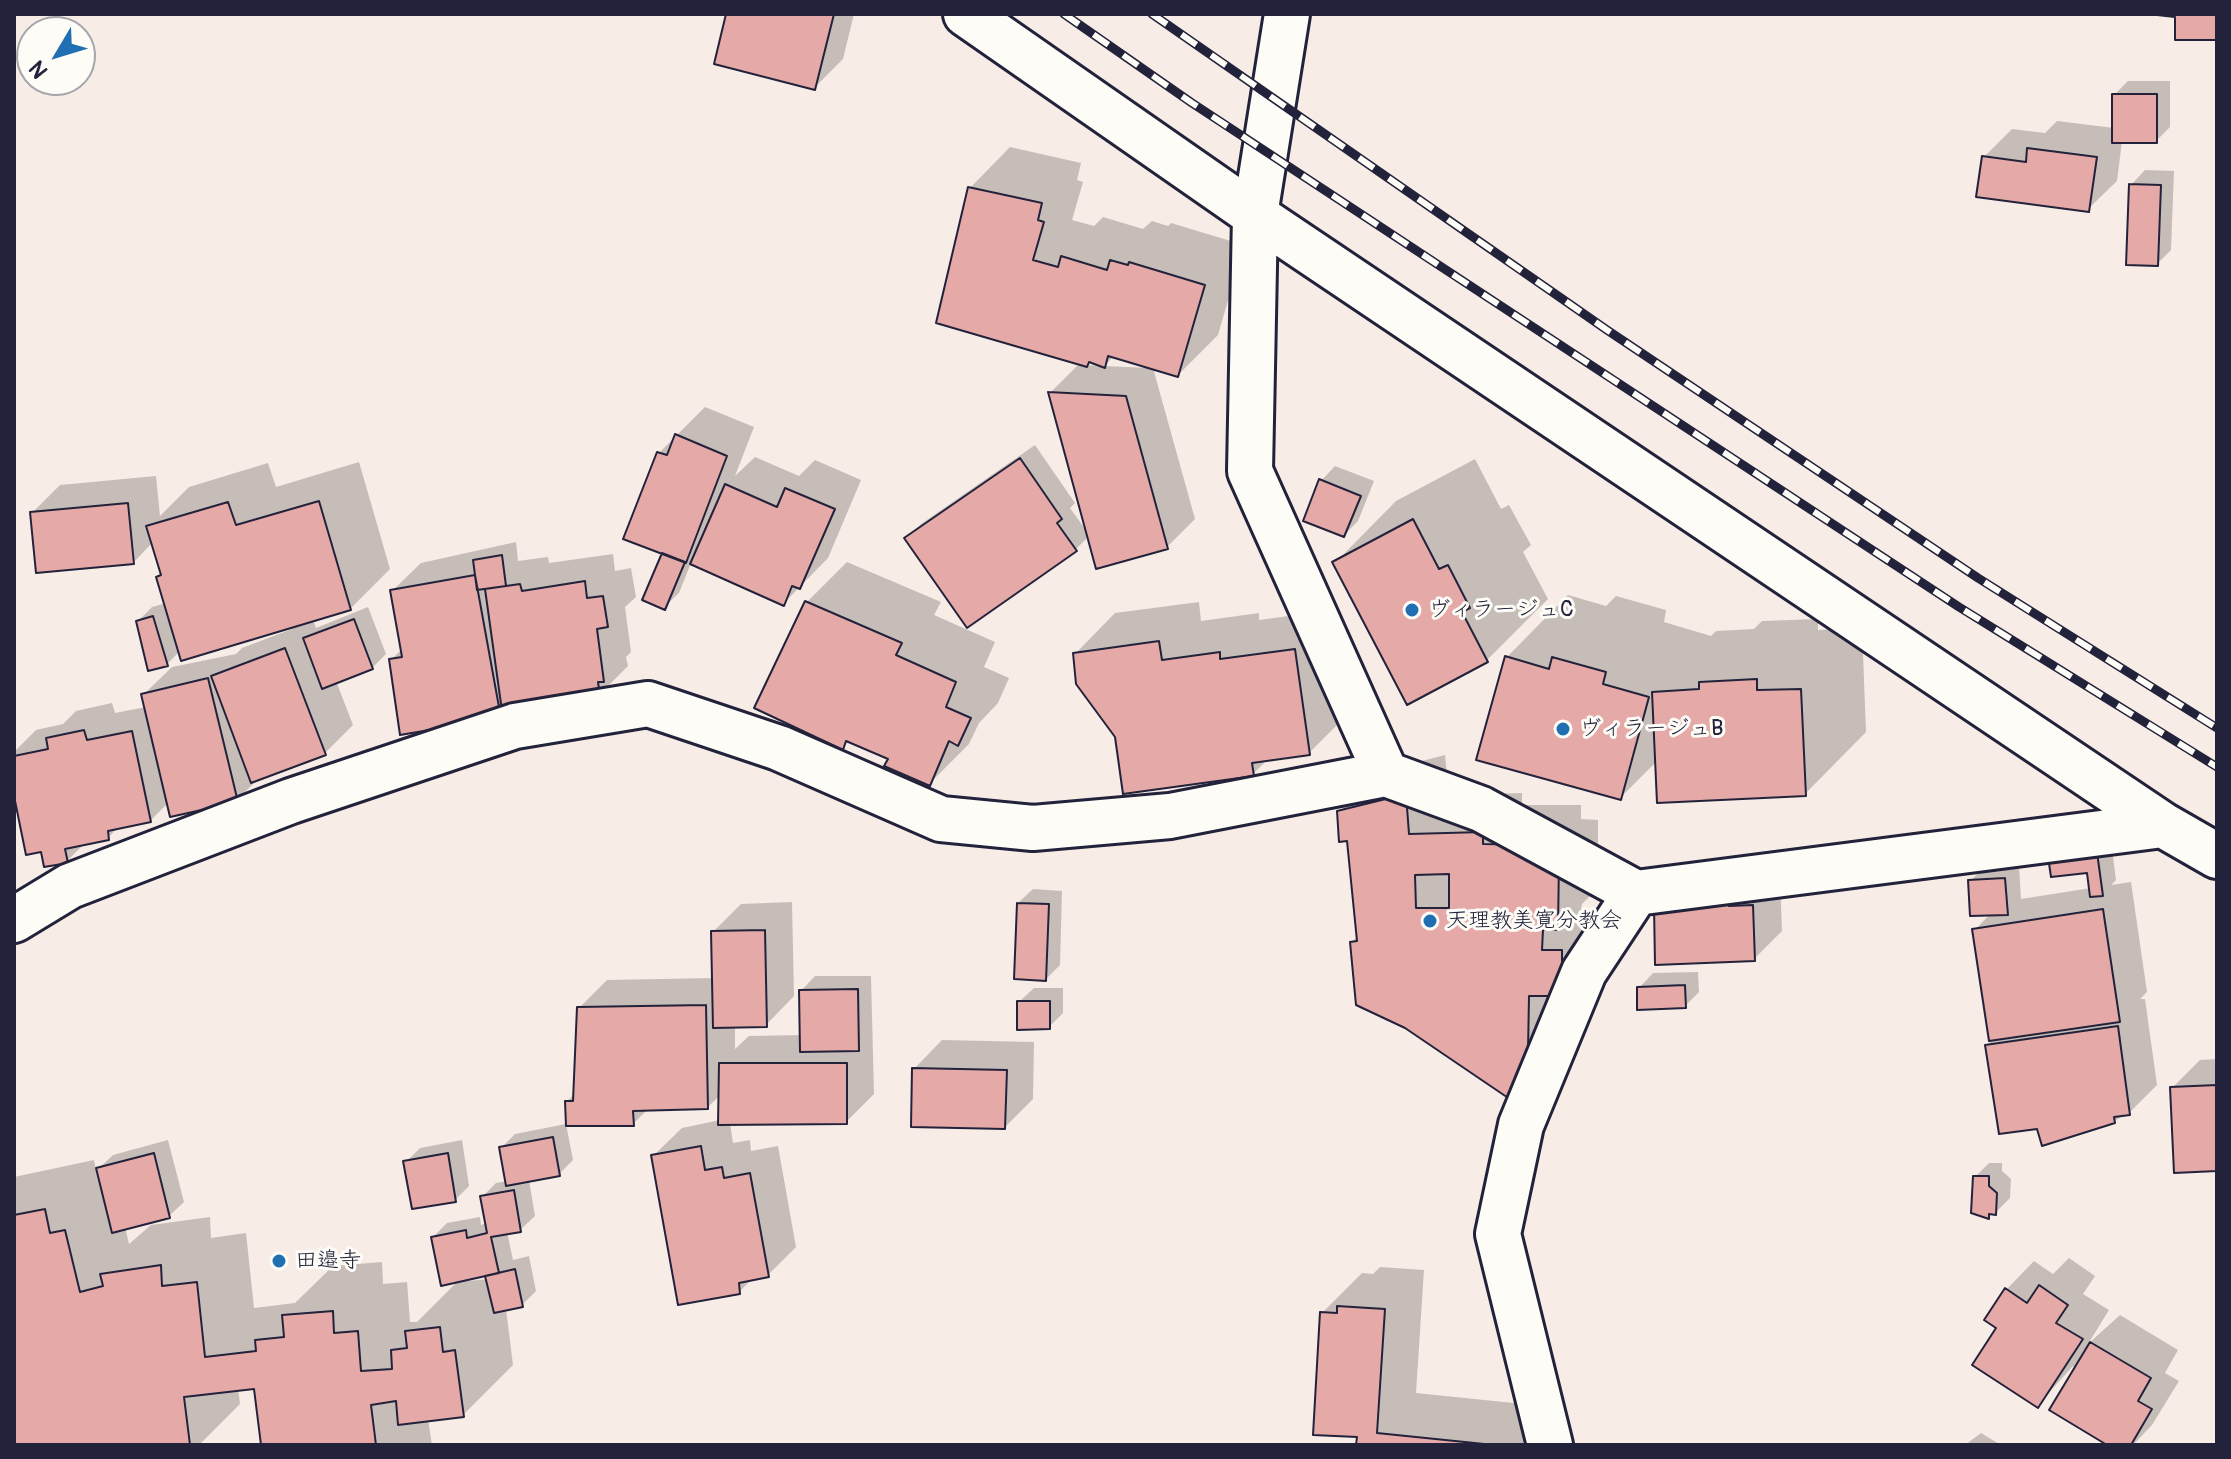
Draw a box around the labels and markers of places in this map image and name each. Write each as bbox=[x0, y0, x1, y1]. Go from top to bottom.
place label: ヴィラージュC bbox=[1428, 597, 1574, 623]
marker: ヴィラージュC bbox=[1403, 601, 1421, 619]
place label: ヴィラージュB bbox=[1579, 716, 1723, 742]
marker: ヴィラージュB bbox=[1554, 720, 1572, 738]
place label: 天理教美寛分教会 bbox=[1446, 908, 1622, 934]
marker: 天理教美寛分教会 bbox=[1421, 912, 1439, 930]
place label: 田邉寺 bbox=[295, 1248, 361, 1274]
marker: 田邉寺 bbox=[270, 1252, 288, 1270]

